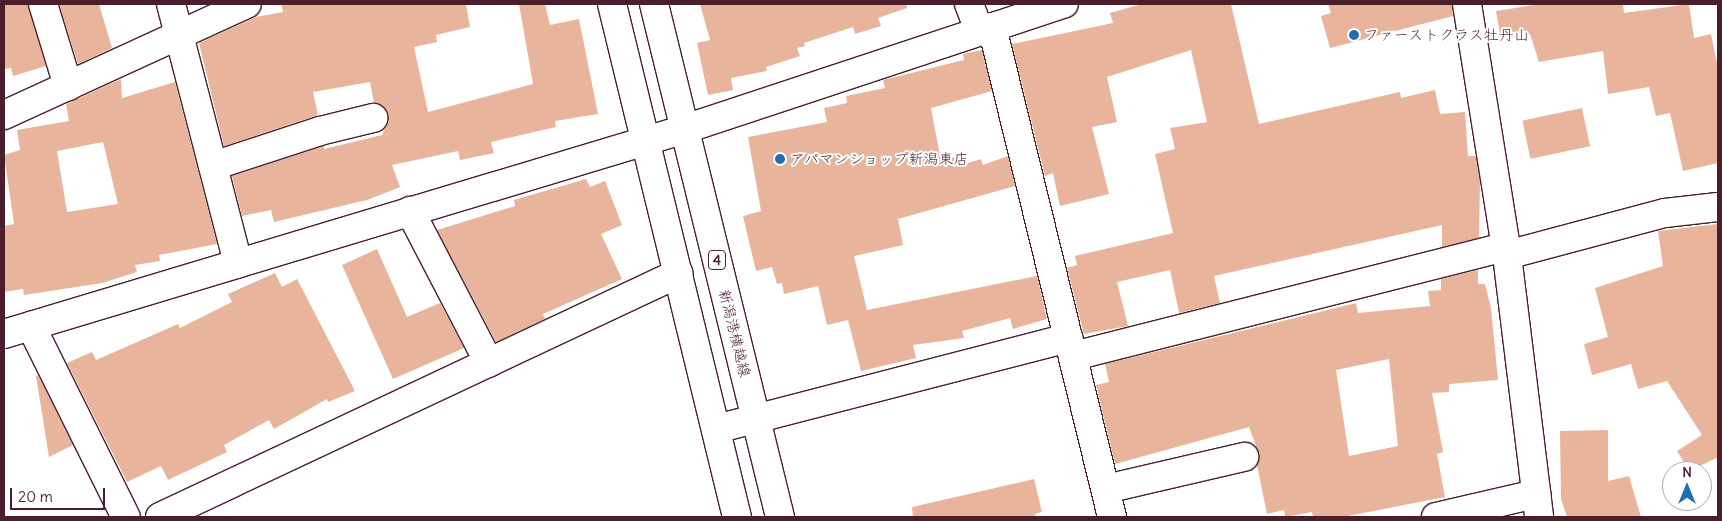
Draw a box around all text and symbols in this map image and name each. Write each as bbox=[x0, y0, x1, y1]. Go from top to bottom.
place label: ファーストクラス牡丹山 bbox=[1364, 26, 1529, 44]
marker: ファーストクラス牡丹山 bbox=[1348, 29, 1360, 41]
place label: アパマンショップ新潟東店 bbox=[790, 150, 970, 168]
marker: アパマンショップ新潟東店 bbox=[774, 153, 786, 165]
road number: 4 bbox=[707, 248, 727, 272]
street label: 新潟港横越線 bbox=[715, 287, 755, 379]
north arrow bbox=[1662, 461, 1712, 511]
text: N bbox=[1682, 463, 1692, 481]
scale bar bbox=[12, 478, 108, 510]
text: 20 m bbox=[18, 487, 53, 506]

